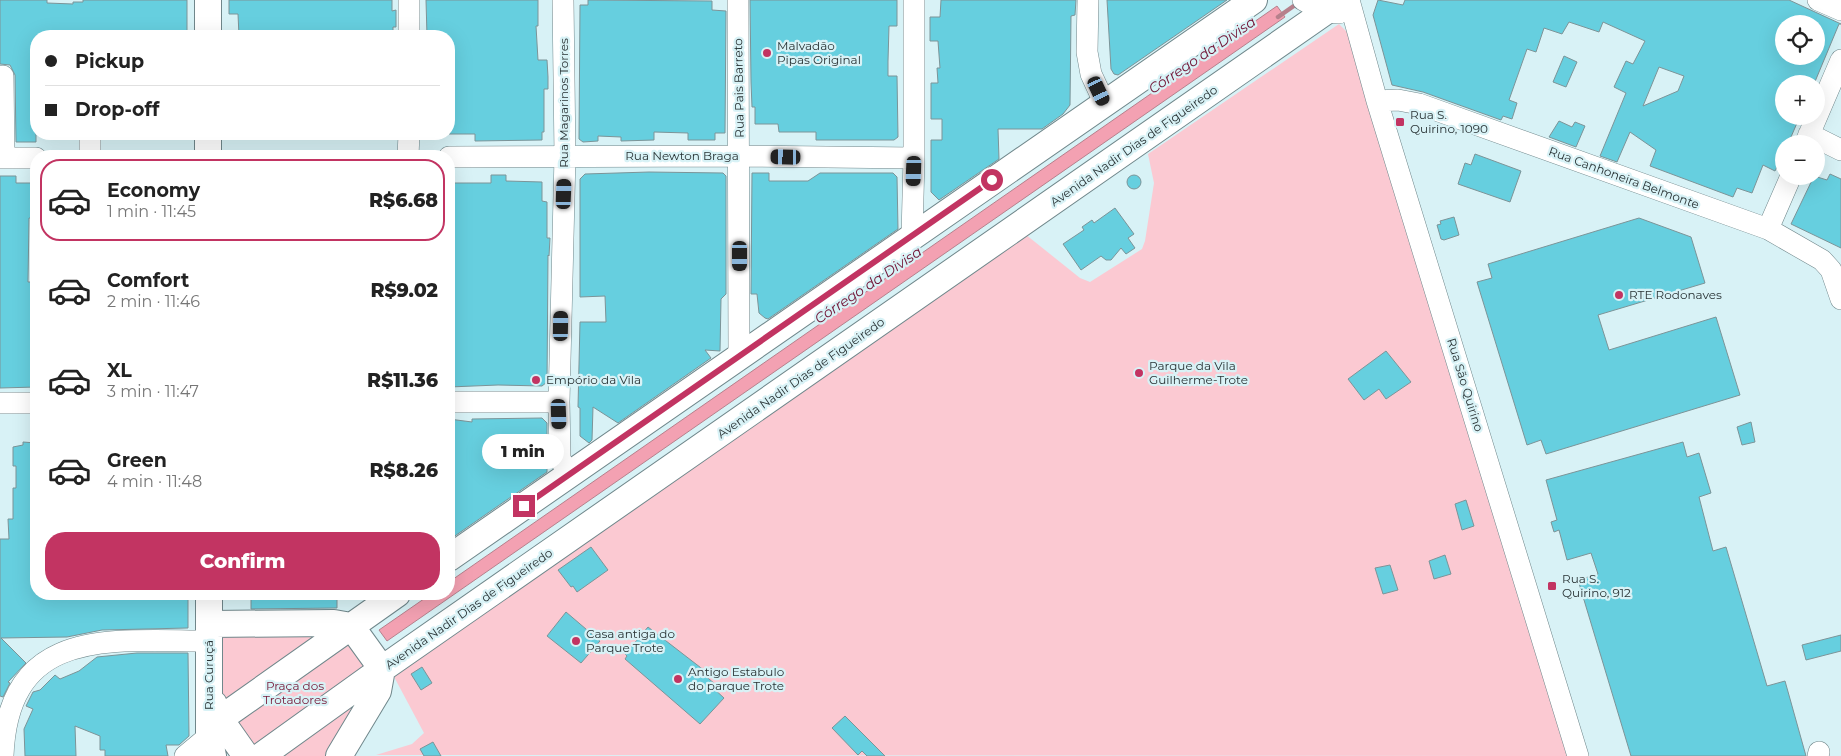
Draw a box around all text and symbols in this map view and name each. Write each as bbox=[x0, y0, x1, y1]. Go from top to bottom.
water label: Córrego da Divisa bbox=[1145, 12, 1259, 98]
map controls bbox=[1775, 15, 1825, 185]
button: locate bbox=[1775, 15, 1825, 65]
street label: Rua Magarinos Torres bbox=[556, 38, 571, 168]
street label: Rua Pais Barreto bbox=[730, 38, 747, 138]
place label: Malvadão Pipas Original bbox=[777, 38, 861, 67]
marker: Malvadão Pipas Original bbox=[761, 47, 773, 59]
text: Pickup bbox=[75, 50, 144, 73]
car bbox=[1085, 74, 1112, 108]
button: + bbox=[1775, 75, 1825, 125]
street label: Avenida Nadir Dias de Figueiredo bbox=[1047, 82, 1220, 209]
text: Drop-off bbox=[75, 98, 159, 121]
place label: Rua S. Quirino, 1090 bbox=[1410, 107, 1488, 136]
marker: Rua S. Quirino, 1090 bbox=[1394, 116, 1406, 128]
button: − bbox=[1775, 135, 1825, 185]
street label: Rua Canhoneira Belmonte bbox=[1547, 143, 1702, 212]
street label: Rua Newton Braga bbox=[625, 148, 739, 163]
car bbox=[770, 149, 801, 165]
car bbox=[905, 156, 922, 186]
route start bbox=[981, 169, 1003, 191]
icon: car bbox=[47, 178, 92, 223]
text: Economy bbox=[107, 179, 200, 202]
car bbox=[555, 179, 572, 209]
text: R$6.68 bbox=[369, 189, 438, 212]
text: 1 min · 11:45 bbox=[107, 202, 196, 221]
car bbox=[732, 241, 747, 271]
water label: Córrego da Divisa bbox=[811, 242, 925, 328]
icon: car bbox=[47, 268, 92, 313]
text: Comfort bbox=[107, 269, 189, 292]
text: R$9.02 bbox=[370, 279, 438, 302]
place label: RTE Rodonaves bbox=[1629, 287, 1722, 302]
marker: RTE Rodonaves bbox=[1613, 289, 1625, 301]
text: 2 min · 11:46 bbox=[107, 292, 200, 311]
car bbox=[553, 311, 568, 341]
street label: Avenida Nadir Dias de Figueiredo bbox=[714, 314, 887, 441]
street label: Rua São Quirino bbox=[1444, 336, 1487, 433]
icon: car bbox=[47, 358, 92, 403]
place label: Parque da Vila Guilherme-Trote bbox=[1149, 358, 1248, 387]
text: XL bbox=[107, 359, 132, 382]
marker: Parque da Vila Guilherme-Trote bbox=[1133, 367, 1145, 379]
text: R$11.36 bbox=[367, 369, 438, 392]
place label: Empório da Vila bbox=[546, 372, 641, 387]
marker: Empório da Vila bbox=[530, 374, 542, 386]
text: 3 min · 11:47 bbox=[107, 382, 199, 401]
car bbox=[550, 399, 567, 429]
callout: 1 min bbox=[483, 434, 565, 468]
text: 1 min bbox=[501, 442, 545, 461]
icon: car bbox=[47, 448, 92, 493]
text: Green bbox=[107, 449, 167, 472]
text: R$8.26 bbox=[369, 459, 438, 482]
text: 4 min · 11:48 bbox=[107, 472, 202, 491]
route end bbox=[513, 495, 535, 517]
button: Confirm bbox=[45, 532, 440, 590]
street label: Avenida Nadir Dias de Figueiredo bbox=[382, 545, 555, 672]
place label: Rua S. Quirino, 912 bbox=[1562, 571, 1631, 600]
marker: Rua S. Quirino, 912 bbox=[1546, 580, 1558, 592]
place label: Casa antiga do Parque Trote bbox=[586, 626, 675, 655]
marker: Casa antiga do Parque Trote bbox=[570, 635, 582, 647]
street label: Rua Curuçá bbox=[201, 640, 216, 710]
place label: Antigo Estabulo do parque Trote bbox=[688, 664, 784, 693]
marker: Antigo Estabulo do parque Trote bbox=[672, 673, 684, 685]
park label: Praça dos Trotadores bbox=[263, 678, 327, 707]

